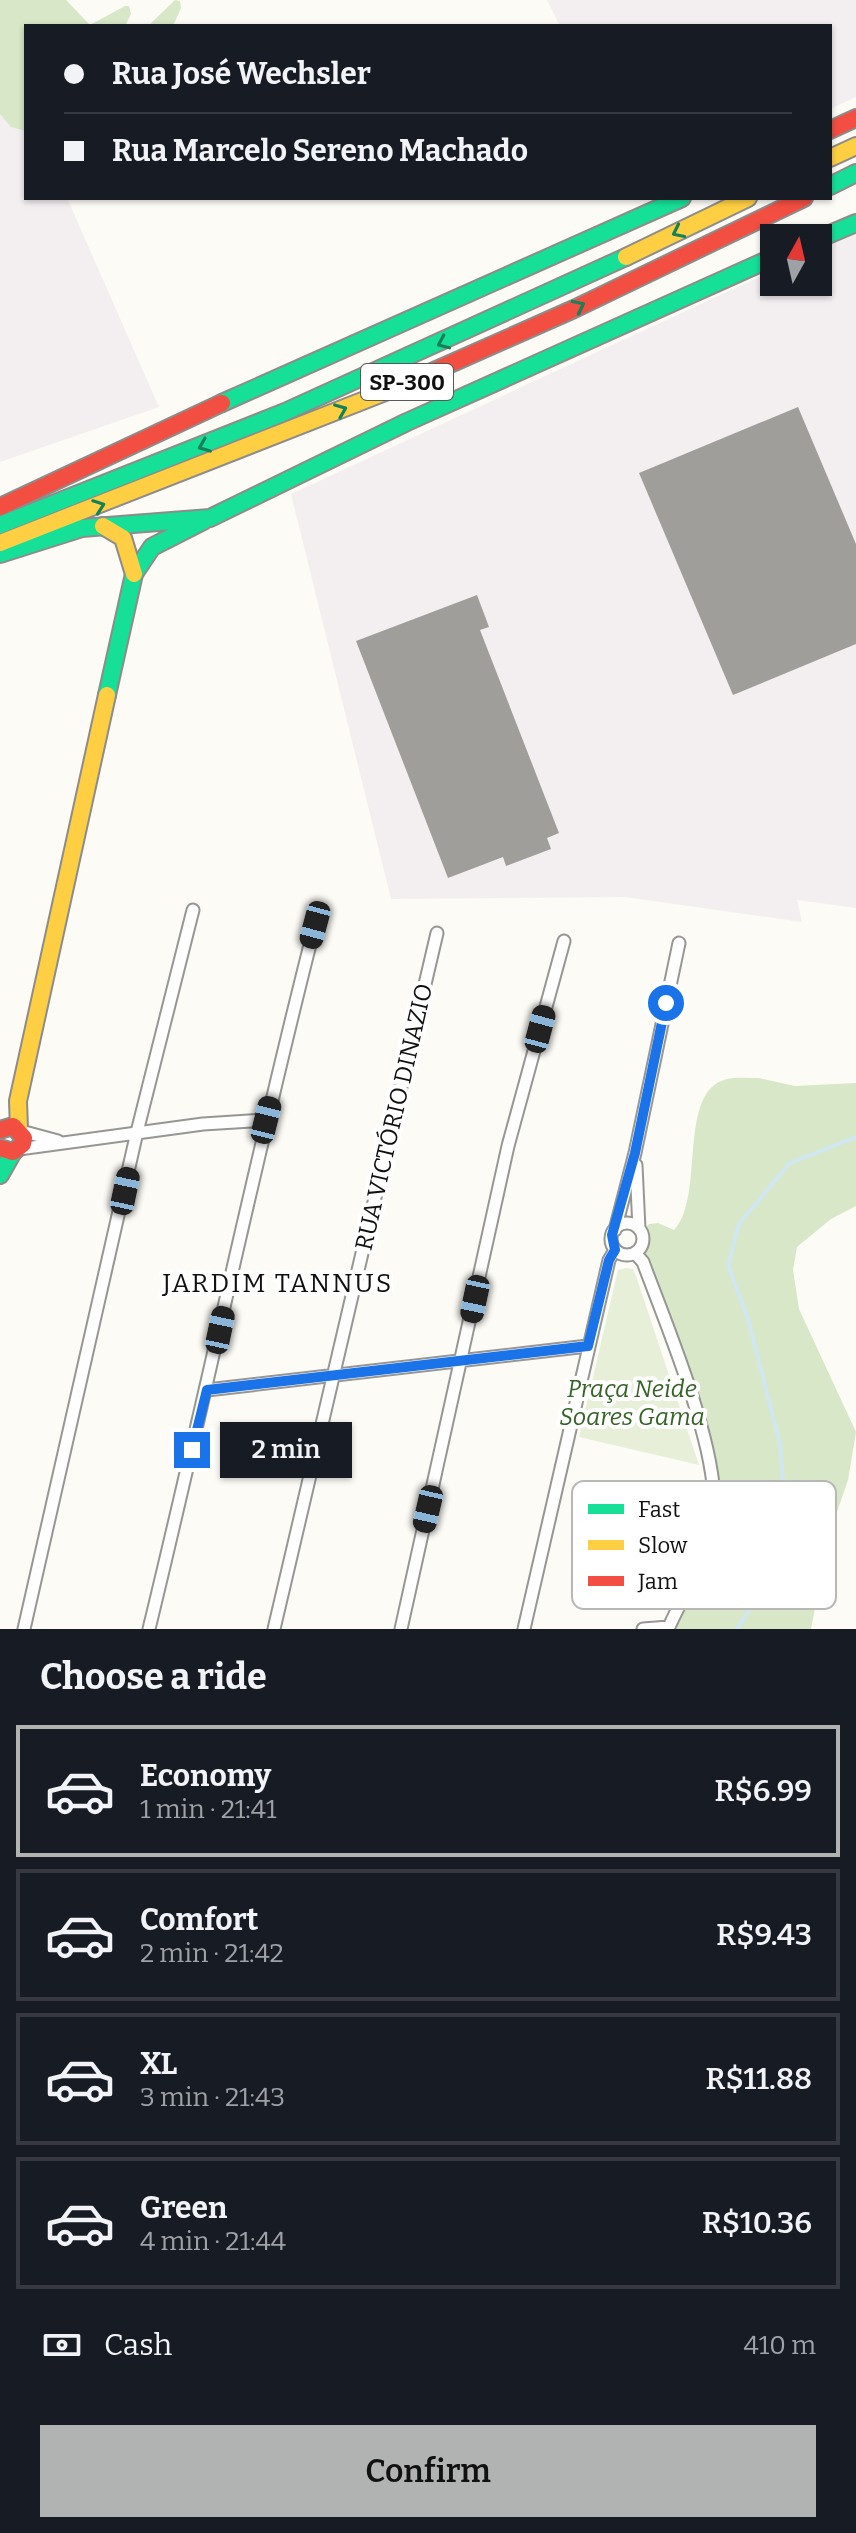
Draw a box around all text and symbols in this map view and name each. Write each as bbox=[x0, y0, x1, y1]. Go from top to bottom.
text: Rua José Wechsler bbox=[112, 56, 371, 92]
text: Rua Marcelo Sereno Machado bbox=[112, 133, 528, 169]
one-way arrow bbox=[671, 222, 686, 238]
north arrow bbox=[760, 224, 832, 296]
map controls bbox=[760, 224, 832, 296]
one-way arrow bbox=[571, 300, 585, 316]
one-way arrow bbox=[436, 333, 451, 349]
road number: SP-300 bbox=[361, 364, 453, 400]
one-way arrow bbox=[333, 403, 347, 420]
one-way arrow bbox=[198, 436, 212, 453]
one-way arrow bbox=[91, 500, 105, 516]
car bbox=[297, 899, 333, 951]
street label: RUA VICTÓRIO DINAZIO bbox=[350, 981, 438, 1253]
route start bbox=[648, 985, 684, 1021]
car bbox=[522, 1003, 558, 1055]
car bbox=[249, 1094, 283, 1146]
car bbox=[108, 1165, 142, 1217]
district label: JARDIM TANNUS bbox=[162, 1268, 393, 1299]
car bbox=[458, 1273, 492, 1325]
car bbox=[203, 1304, 237, 1356]
park label: Praça Neide Soares Gama bbox=[559, 1375, 705, 1431]
callout: 2 min bbox=[220, 1422, 352, 1478]
route end bbox=[174, 1432, 210, 1468]
text: 2 min bbox=[252, 1434, 320, 1465]
legend bbox=[572, 1481, 836, 1609]
car bbox=[411, 1483, 445, 1535]
text: Fast bbox=[638, 1496, 680, 1523]
text: Slow bbox=[638, 1532, 688, 1559]
text: Jam bbox=[637, 1568, 678, 1595]
text: Choose a ride bbox=[40, 1655, 267, 1699]
icon: car bbox=[44, 1755, 116, 1827]
text: Economy bbox=[140, 1758, 271, 1794]
text: R$6.99 bbox=[715, 1773, 812, 1809]
text: 1 min · 21:41 bbox=[140, 1794, 277, 1825]
icon: car bbox=[44, 1899, 116, 1971]
text: Comfort bbox=[140, 1902, 258, 1938]
text: R$9.43 bbox=[716, 1917, 812, 1953]
text: 2 min · 21:42 bbox=[140, 1938, 284, 1969]
icon: car bbox=[44, 2043, 116, 2115]
text: XL bbox=[140, 2046, 177, 2082]
text: R$11.88 bbox=[705, 2061, 812, 2097]
text: 3 min · 21:43 bbox=[140, 2082, 285, 2113]
icon: car bbox=[44, 2187, 116, 2259]
text: Green bbox=[140, 2190, 227, 2226]
text: R$10.36 bbox=[702, 2205, 812, 2241]
text: 4 min · 21:44 bbox=[140, 2226, 286, 2257]
icon: cash bbox=[40, 2323, 84, 2367]
text: Cash bbox=[104, 2327, 172, 2363]
text: 410 m bbox=[744, 2330, 816, 2361]
button: Confirm bbox=[40, 2425, 816, 2517]

